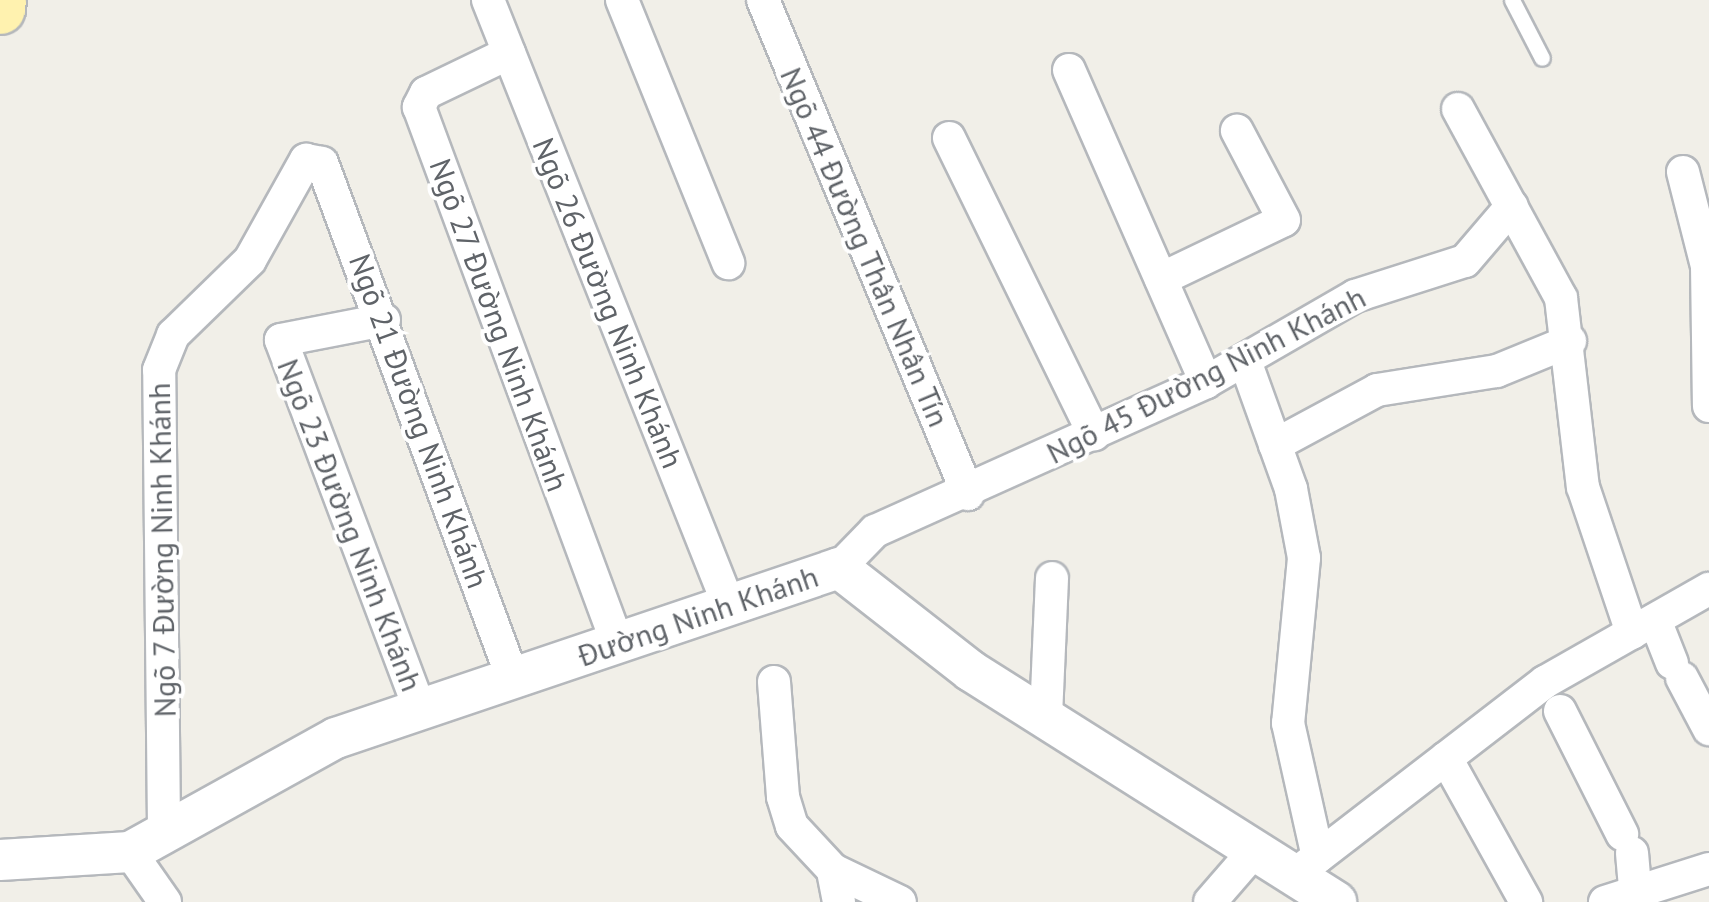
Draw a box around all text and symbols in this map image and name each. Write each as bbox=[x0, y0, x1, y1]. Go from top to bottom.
street label: Ngõ 44 Đường Thân Nhân Tín bbox=[773, 61, 957, 433]
street label: Ngõ 26 Đường Ninh Khánh bbox=[525, 133, 691, 473]
street label: Ngõ 27 Đường Ninh Khánh bbox=[422, 153, 576, 497]
street label: Ngõ 21 Đường Ninh Khánh bbox=[342, 249, 496, 593]
street label: Ngõ 45 Đường Ninh Khánh bbox=[1041, 279, 1371, 471]
street label: Ngõ 23 Đường Ninh Khánh bbox=[270, 354, 430, 696]
street label: Ngõ 7 Đường Ninh Khánh bbox=[141, 382, 183, 718]
street label: Đường Ninh Khánh bbox=[573, 558, 823, 674]

